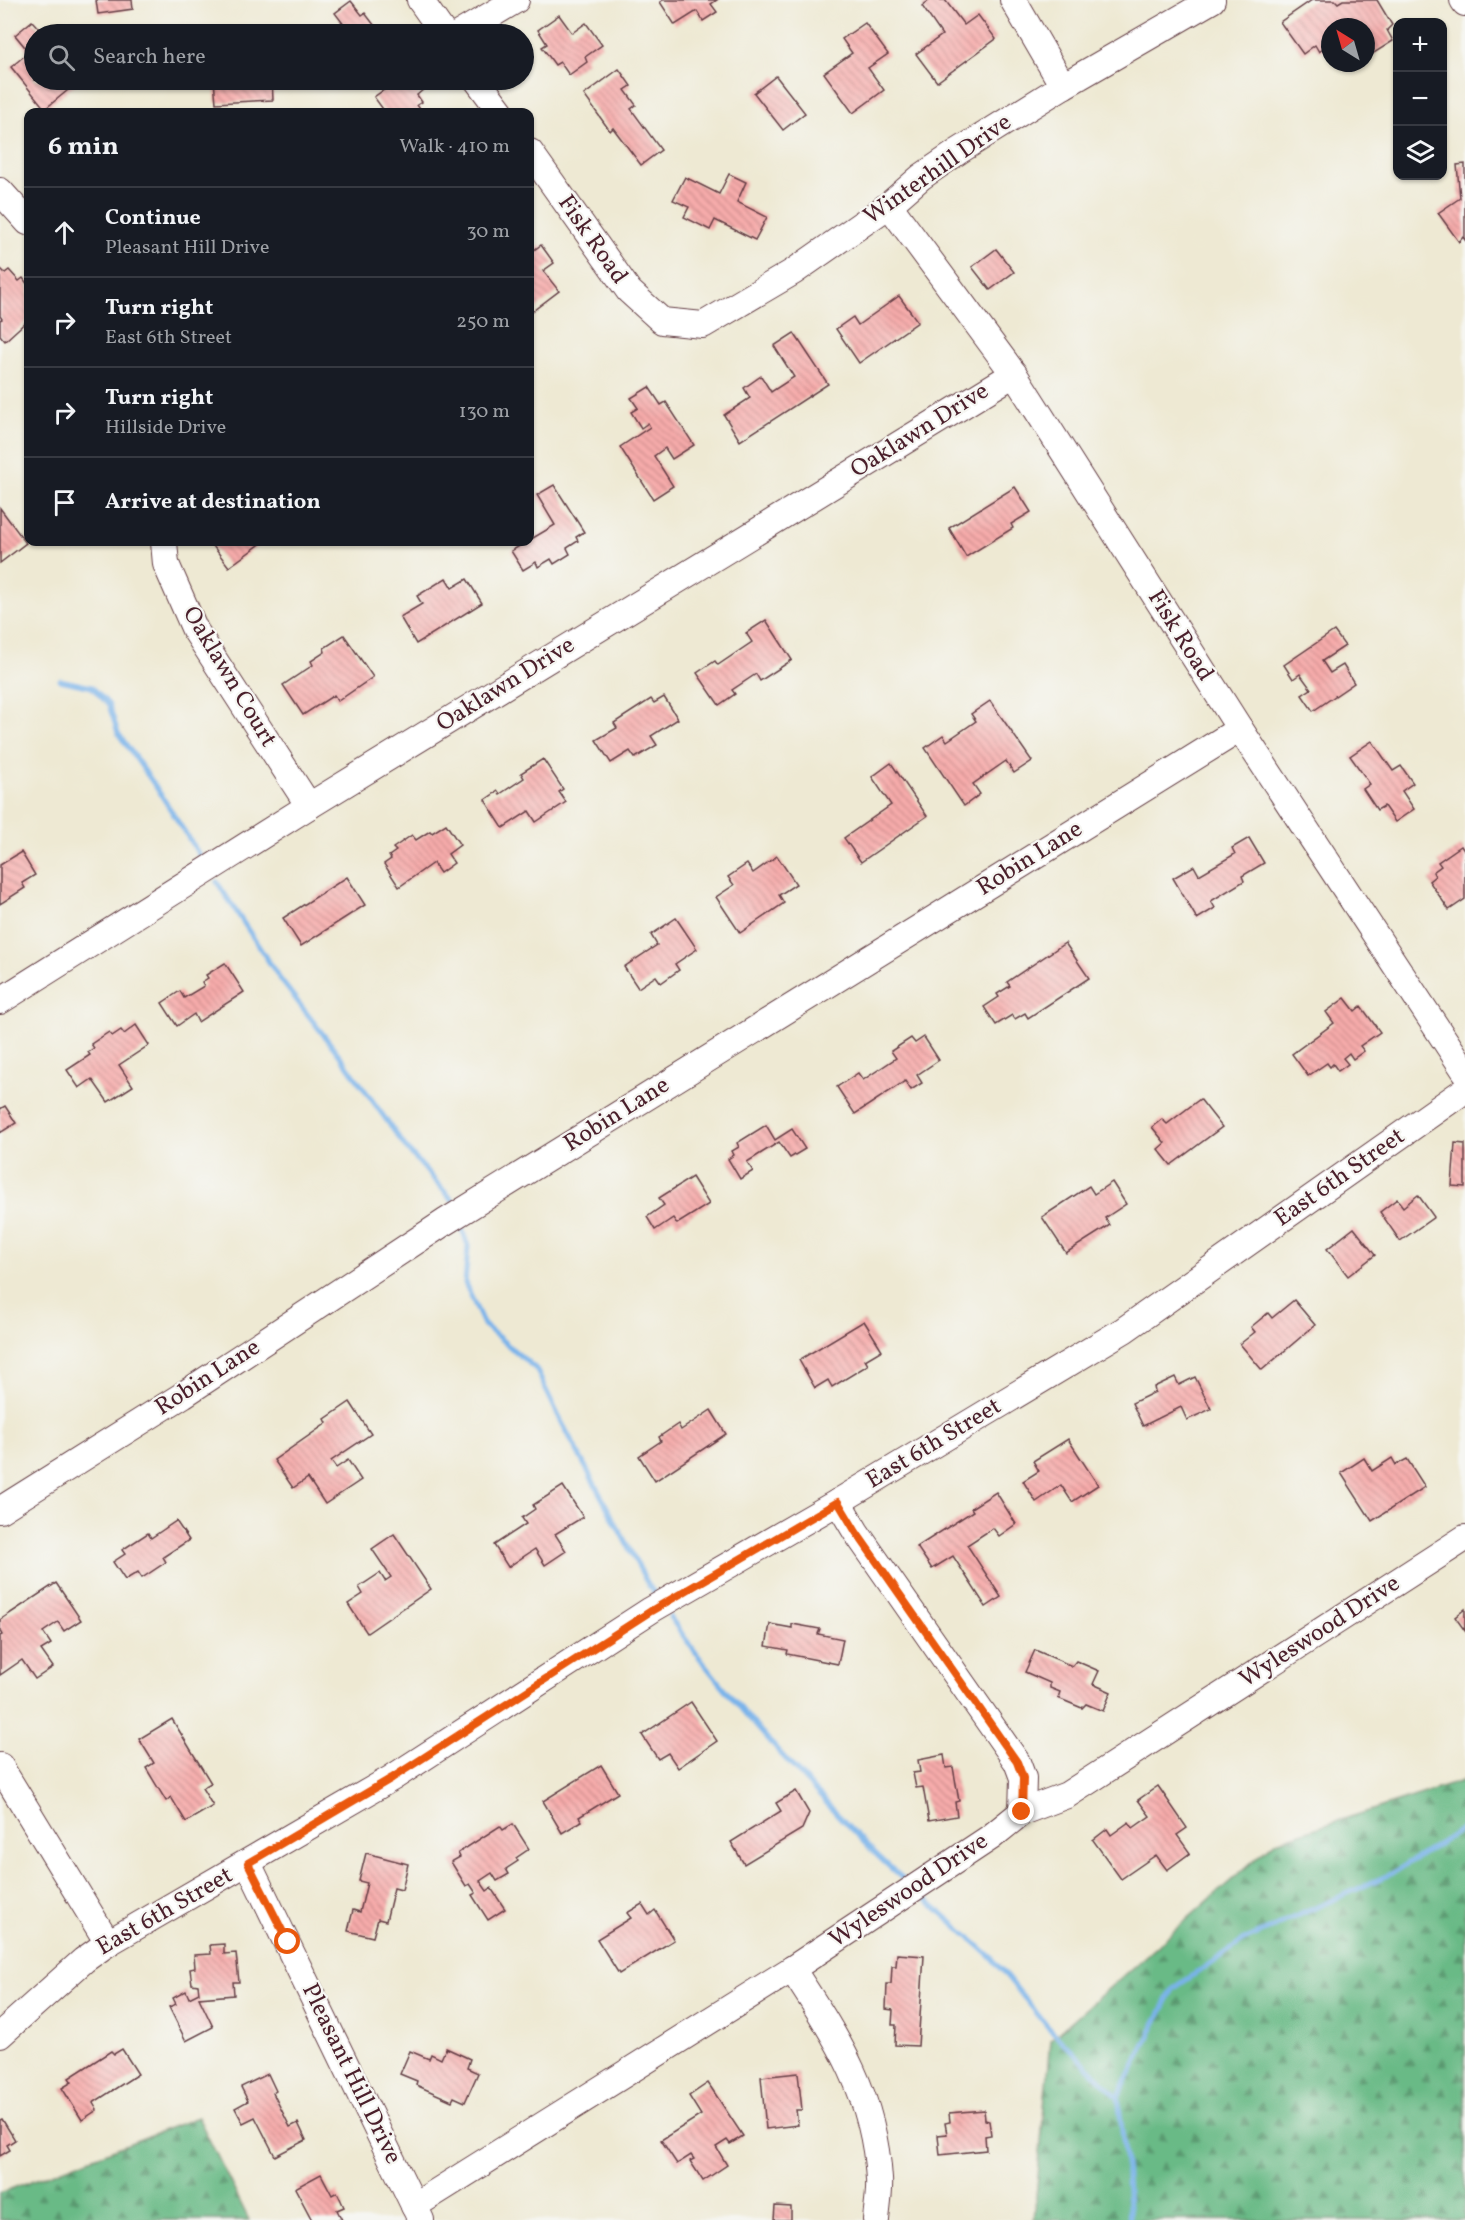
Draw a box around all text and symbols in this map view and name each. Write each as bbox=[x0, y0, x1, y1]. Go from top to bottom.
north arrow bbox=[1321, 18, 1375, 72]
map controls bbox=[1393, 18, 1447, 180]
button: + bbox=[1393, 18, 1447, 72]
search box bbox=[24, 24, 534, 90]
icon: search bbox=[45, 41, 78, 74]
text: Search here bbox=[93, 42, 206, 73]
button: − bbox=[1393, 72, 1447, 126]
street label: Winterhill Drive bbox=[857, 106, 1019, 234]
button: layers bbox=[1393, 126, 1447, 180]
text: 6 min bbox=[48, 129, 119, 165]
text: Walk · 410 m bbox=[399, 133, 510, 161]
street label: Fisk Road bbox=[549, 188, 635, 292]
text: Continue bbox=[105, 203, 201, 234]
icon: ahead bbox=[48, 216, 81, 249]
text: 30 m bbox=[466, 218, 510, 246]
text: Pleasant Hill Drive bbox=[105, 234, 269, 262]
text: Turn right bbox=[105, 293, 213, 324]
icon: right bbox=[48, 306, 81, 339]
text: 250 m bbox=[456, 308, 510, 336]
text: East 6th Street bbox=[105, 324, 232, 352]
street label: Oaklawn Drive bbox=[844, 375, 996, 487]
text: Turn right bbox=[105, 383, 213, 414]
icon: right bbox=[48, 396, 81, 429]
text: 130 m bbox=[459, 398, 510, 426]
text: Hillside Drive bbox=[105, 414, 226, 442]
icon: arrive bbox=[48, 486, 81, 519]
text: Arrive at destination bbox=[105, 487, 321, 518]
street label: Fisk Road bbox=[1138, 584, 1222, 688]
street label: Oaklawn Court bbox=[173, 600, 285, 754]
street label: Oaklawn Drive bbox=[430, 629, 582, 741]
street label: Robin Lane bbox=[971, 813, 1089, 905]
street label: Robin Lane bbox=[558, 1069, 676, 1161]
street label: East 6th Street bbox=[1268, 1120, 1412, 1236]
street label: Robin Lane bbox=[149, 1331, 267, 1425]
street label: East 6th Street bbox=[860, 1390, 1008, 1498]
street label: Wyleswood Drive bbox=[1233, 1567, 1407, 1697]
route end bbox=[1008, 1798, 1034, 1824]
street label: Wyleswood Drive bbox=[823, 1825, 995, 1957]
street label: East 6th Street bbox=[90, 1859, 240, 1965]
route start bbox=[274, 1928, 300, 1954]
street label: Pleasant Hill Drive bbox=[292, 1978, 410, 2170]

